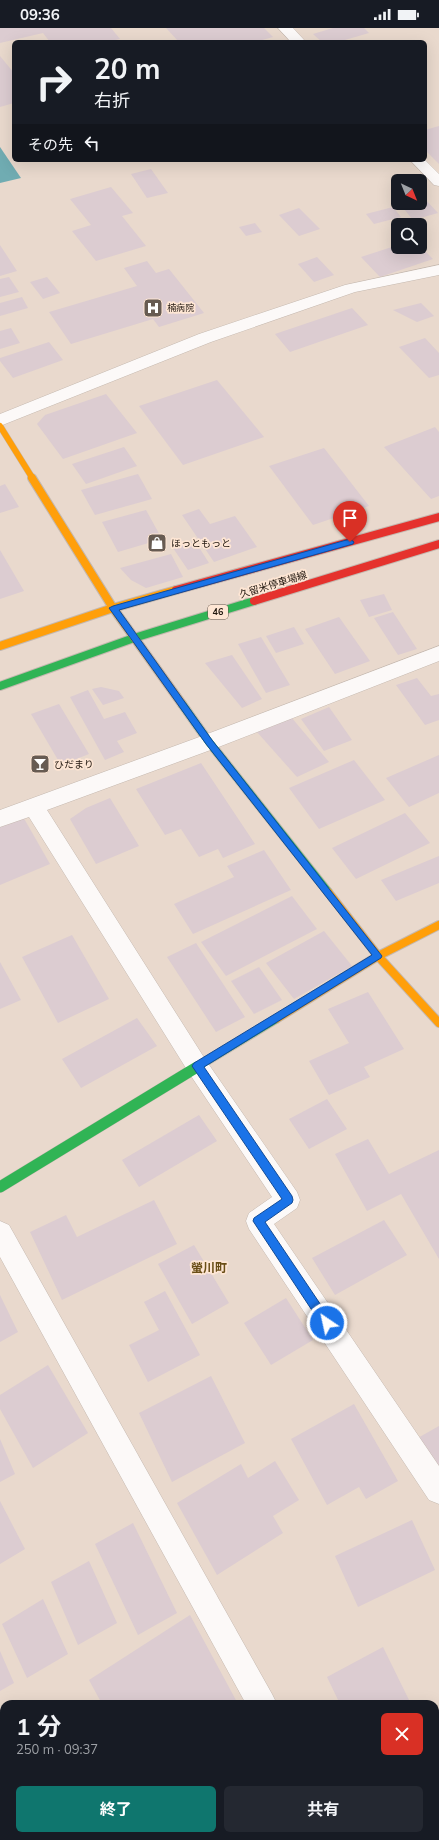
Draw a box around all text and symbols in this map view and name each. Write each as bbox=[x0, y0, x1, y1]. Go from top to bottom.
text: 09:36 bbox=[20, 5, 60, 24]
text: 20 m bbox=[94, 51, 160, 86]
icon: right bbox=[28, 56, 80, 108]
text: 右折 bbox=[94, 89, 130, 112]
icon: left bbox=[81, 132, 103, 154]
text: その先 bbox=[28, 135, 73, 154]
north arrow bbox=[391, 174, 427, 210]
map controls bbox=[391, 174, 427, 254]
button: search bbox=[391, 218, 427, 254]
hospital icon: 楠病院 bbox=[142, 297, 164, 319]
place label: 楠病院 bbox=[167, 302, 194, 313]
pin bbox=[333, 501, 367, 542]
icon: arrive bbox=[339, 507, 361, 529]
shop icon: ほっともっと bbox=[146, 532, 168, 554]
place label: ほっともっと bbox=[171, 537, 231, 550]
street label: 久留米停車場線 bbox=[238, 568, 309, 601]
road number: 46 bbox=[208, 605, 228, 619]
bar icon: ひだまり bbox=[29, 753, 51, 775]
place label: ひだまり bbox=[54, 758, 94, 771]
district label: 螢川町 bbox=[191, 1260, 227, 1275]
position arrow bbox=[306, 1302, 348, 1344]
text: 1 分 bbox=[16, 1711, 61, 1741]
button: close bbox=[381, 1713, 423, 1755]
text: 250 m · 09:37 bbox=[16, 1741, 98, 1757]
button: 終了 bbox=[16, 1786, 216, 1832]
button: 共有 bbox=[224, 1786, 423, 1832]

